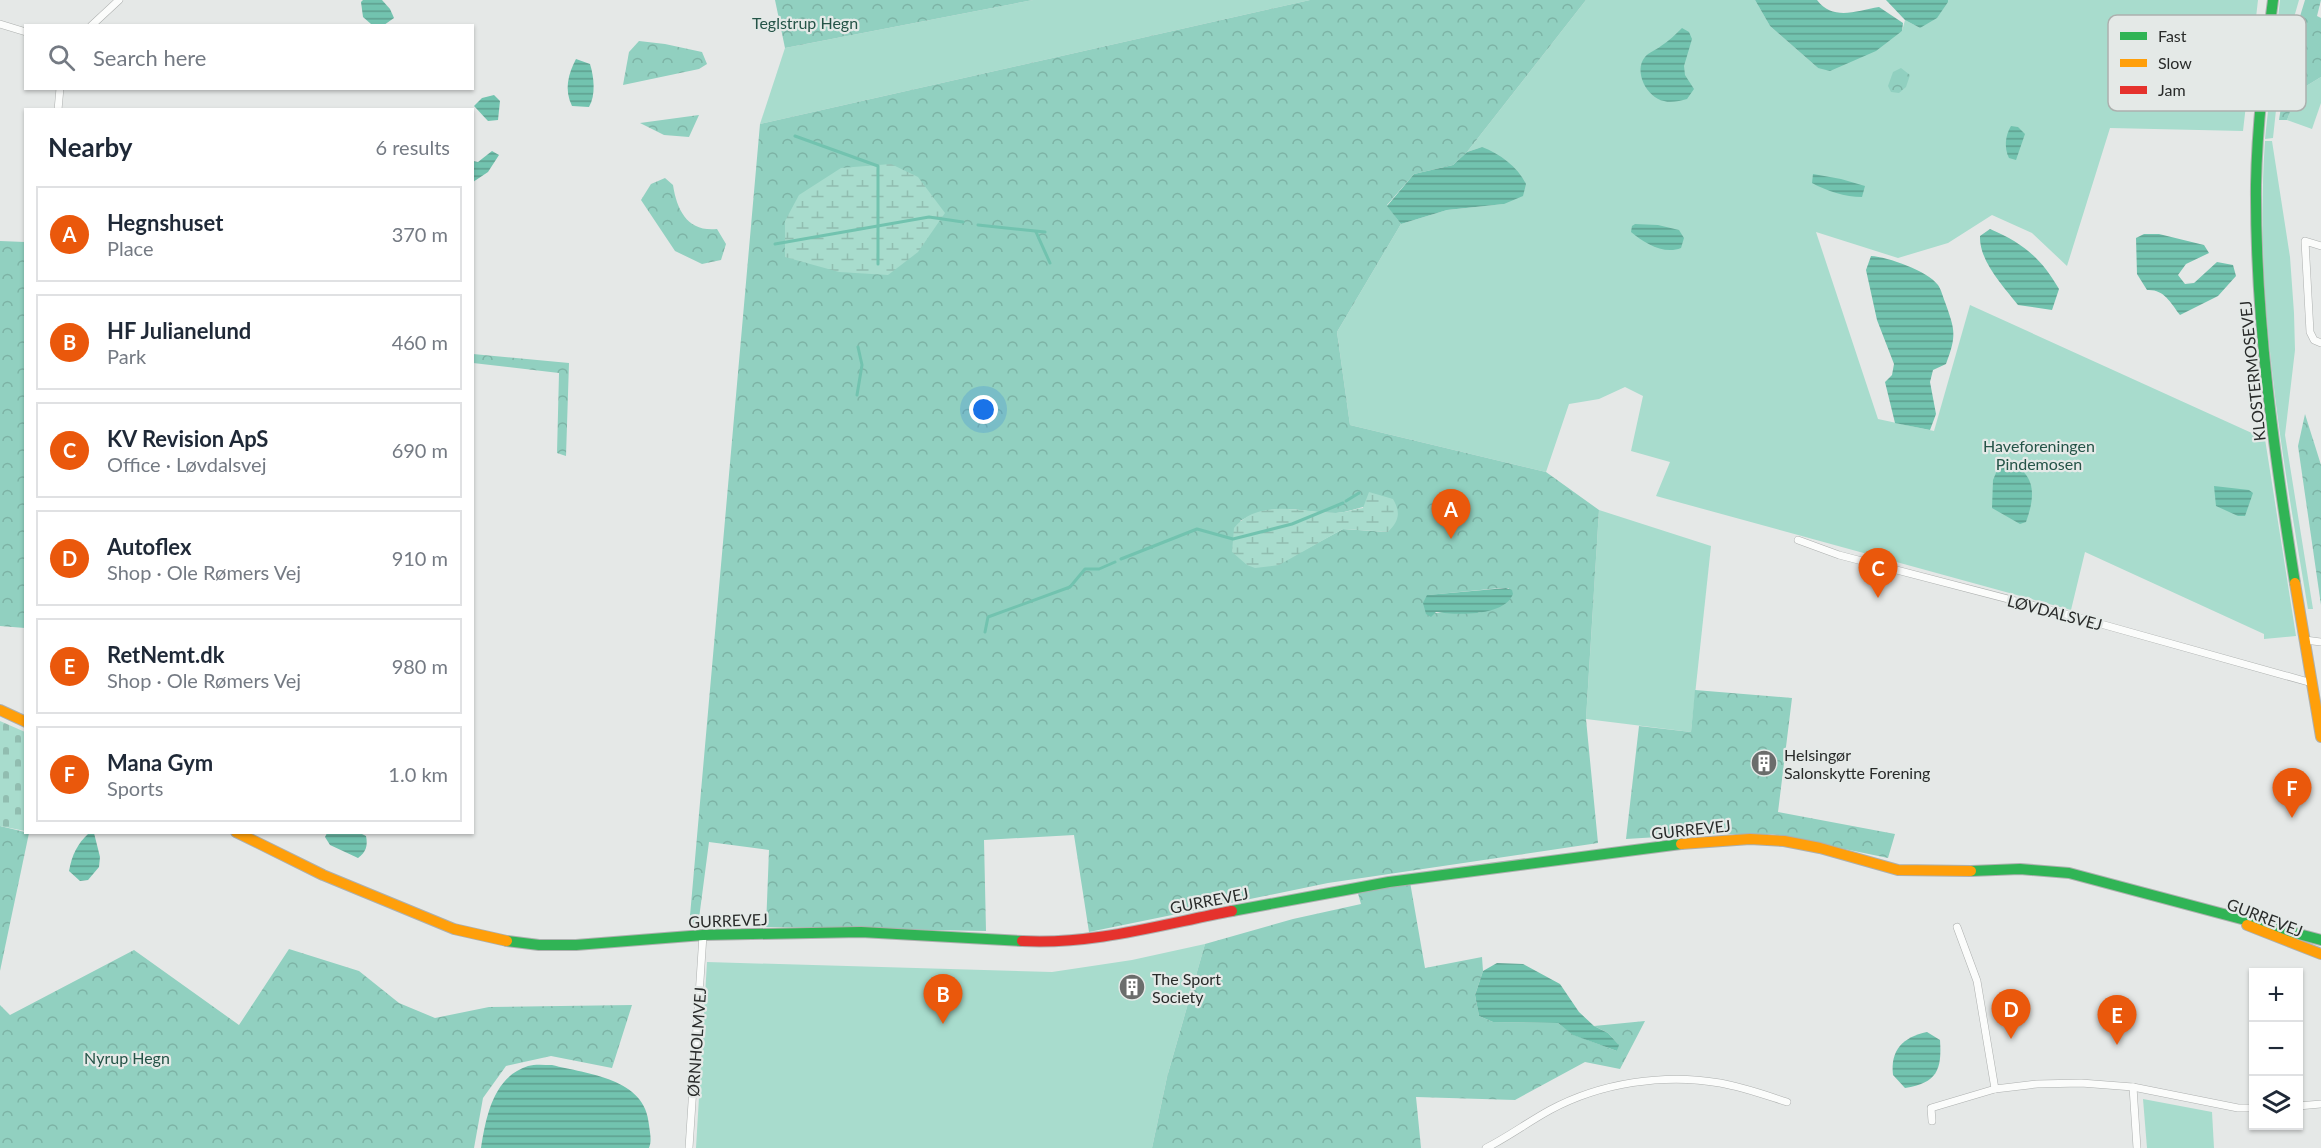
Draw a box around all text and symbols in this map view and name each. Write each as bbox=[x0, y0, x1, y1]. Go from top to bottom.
park label: Teglstrup Hegn bbox=[752, 13, 858, 32]
legend bbox=[2108, 15, 2306, 111]
search box bbox=[24, 24, 474, 90]
text: Fast bbox=[2158, 26, 2187, 45]
icon: search bbox=[45, 41, 78, 74]
text: Search here bbox=[93, 44, 206, 71]
text: Slow bbox=[2158, 53, 2192, 72]
text: Jam bbox=[2158, 80, 2186, 99]
text: Nearby bbox=[48, 131, 133, 163]
text: 6 results bbox=[375, 135, 450, 159]
text: Hegnshuset bbox=[107, 209, 223, 236]
text: A bbox=[63, 222, 76, 246]
text: 370 m bbox=[392, 222, 448, 246]
text: Place bbox=[107, 236, 154, 260]
street label: KLOSTERMOSEVEJ bbox=[2235, 300, 2269, 442]
text: HF Julianelund bbox=[107, 317, 251, 344]
text: B bbox=[63, 330, 76, 354]
text: 460 m bbox=[392, 330, 448, 354]
text: Park bbox=[107, 344, 146, 368]
your location bbox=[969, 395, 998, 424]
text: KV Revision ApS bbox=[107, 425, 268, 452]
park label: Haveforeningen Pindemosen bbox=[1983, 436, 2095, 473]
text: C bbox=[63, 438, 76, 462]
text: 690 m bbox=[392, 438, 448, 462]
text: Office · Løvdalsvej bbox=[107, 452, 266, 476]
pin: A bbox=[1432, 490, 1470, 539]
text: Autoflex bbox=[107, 533, 191, 560]
text: D bbox=[62, 546, 77, 570]
text: 910 m bbox=[392, 546, 448, 570]
pin: C bbox=[1858, 548, 1898, 598]
text: Shop · Ole Rømers Vej bbox=[107, 560, 301, 584]
street label: LØVDALSVEJ bbox=[2006, 590, 2104, 634]
text: RetNemt.dk bbox=[107, 641, 225, 668]
text: E bbox=[64, 654, 75, 678]
text: 980 m bbox=[392, 654, 448, 678]
text: Shop · Ole Rømers Vej bbox=[107, 668, 301, 692]
place label: Helsingør Salonskytte Forening bbox=[1784, 745, 1930, 782]
building icon: Helsingør Salonskytte Forening bbox=[1749, 748, 1779, 778]
text: Mana Gym bbox=[107, 749, 213, 776]
text: F bbox=[64, 762, 75, 786]
text: 1.0 km bbox=[388, 762, 448, 786]
pin: F bbox=[2272, 768, 2312, 818]
text: Sports bbox=[107, 776, 163, 800]
street label: GURREVEJ bbox=[1650, 815, 1732, 843]
street label: GURREVEJ bbox=[1168, 883, 1250, 917]
street label: GURREVEJ bbox=[2224, 894, 2306, 940]
street label: GURREVEJ bbox=[688, 909, 768, 931]
map controls bbox=[2249, 968, 2303, 1130]
button: + bbox=[2249, 968, 2303, 1022]
place label: The Sport Society bbox=[1152, 969, 1221, 1006]
building icon: The Sport Society bbox=[1117, 972, 1147, 1002]
pin: B bbox=[924, 974, 962, 1024]
street label: ØRNHOLMVEJ bbox=[683, 986, 709, 1098]
pin: D bbox=[1992, 990, 2030, 1039]
pin: E bbox=[2098, 996, 2136, 1045]
button: − bbox=[2249, 1022, 2303, 1076]
park label: Nyrup Hegn bbox=[84, 1048, 170, 1067]
button: layers bbox=[2249, 1076, 2303, 1130]

